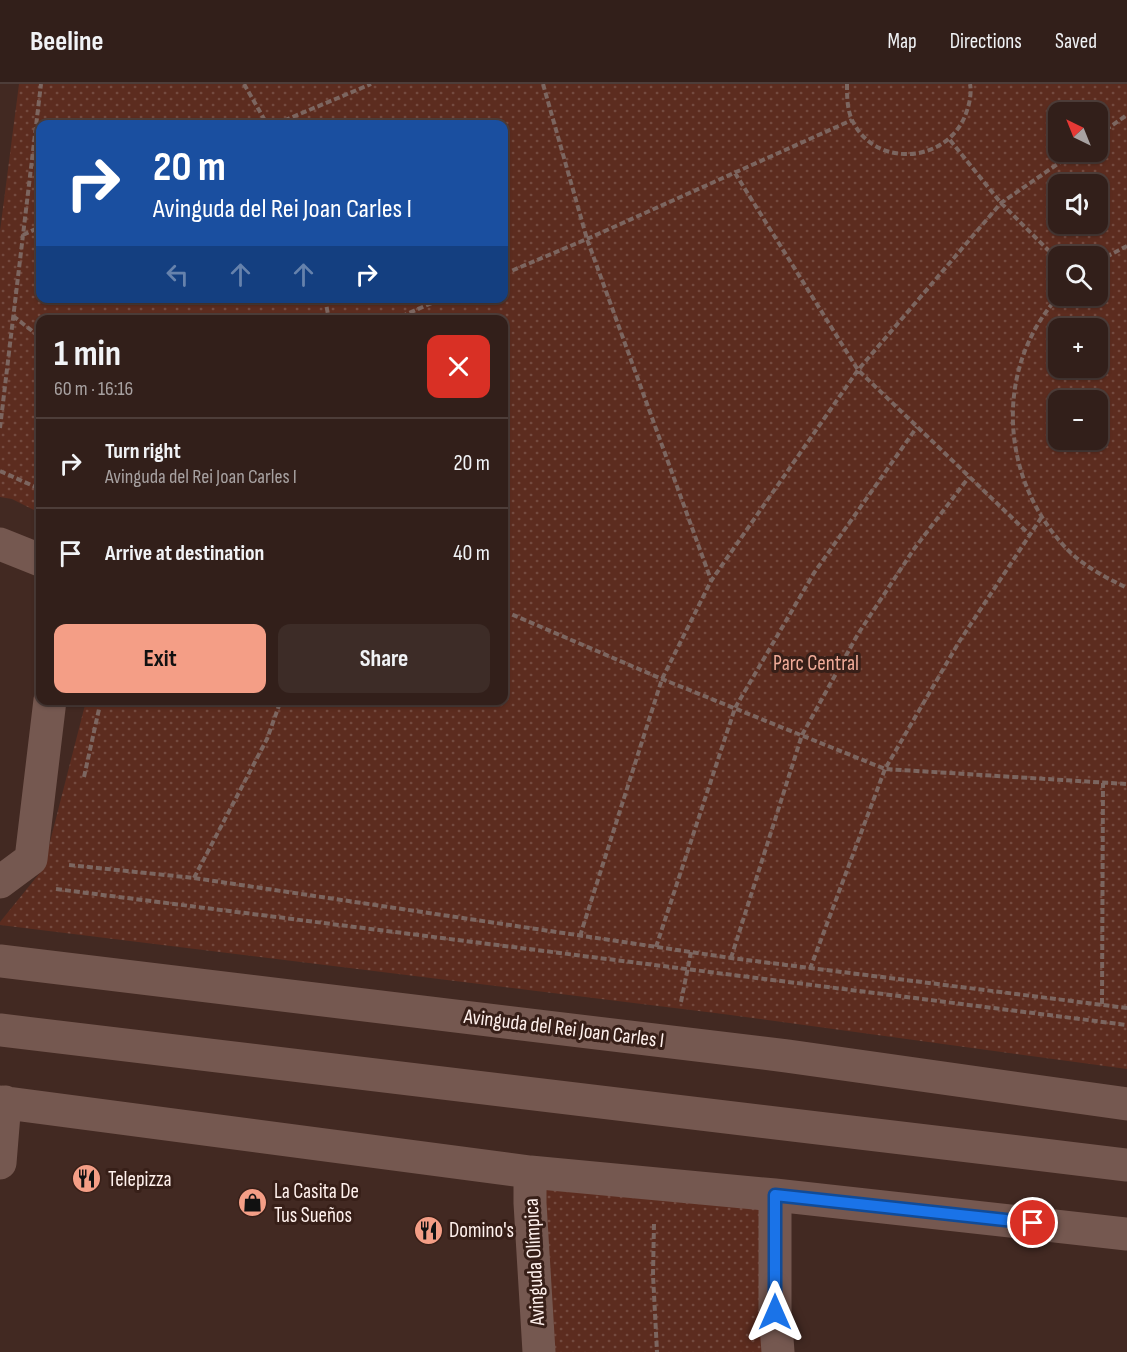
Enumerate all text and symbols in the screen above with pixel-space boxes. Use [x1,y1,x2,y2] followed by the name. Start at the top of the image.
[30,25,103,58] text: Beeline
[887,29,917,54] text: Map
[950,29,1022,54] text: Directions
[1055,29,1097,54] text: Saved
[1048,102,1108,162] north arrow
[1048,102,1108,450] map controls
[153,142,226,193] text: 20 m
[54,144,132,222] icon: right
[1048,174,1108,234] button: sound
[153,193,412,225] text: Avinguda del Rei Joan Carles I
[1048,246,1108,306] button: search
[161,258,194,291] icon: left
[224,258,257,291] icon: ahead
[287,258,320,291] icon: ahead
[350,258,383,291] icon: right
[1048,318,1108,378] button: +
[54,333,121,376] text: 1 min
[427,335,490,398] button: close
[54,377,133,401] text: 60 m · 16:16
[1048,390,1108,450] button: −
[105,438,181,465] text: Turn right
[54,447,87,480] icon: right
[454,450,490,477] text: 20 m
[105,465,297,489] text: Avinguda del Rei Joan Carles I
[54,537,87,570] icon: arrive
[105,540,264,567] text: Arrive at destination
[453,540,490,567] text: 40 m
[54,624,266,693] button: Exit
[278,624,490,693] button: Share
[773,651,859,676] park label: Parc Central
[461,1004,665,1053] street label: Avinguda del Rei Joan Carles I
[71,1163,103,1195] restaurant icon: Telepizza
[108,1167,172,1192] place label: Telepizza
[274,1179,359,1228] place label: La Casita De Tus Sueños
[237,1187,269,1219] shop icon: La Casita De Tus Sueños
[1007,1197,1058,1248] pin
[519,1198,550,1327] street label: Avinguda Olímpica
[1016,1206,1049,1239] icon: arrive
[412,1214,444,1246] restaurant icon: Domino's
[449,1218,514,1243] place label: Domino's
[743,1280,807,1344] position arrow

